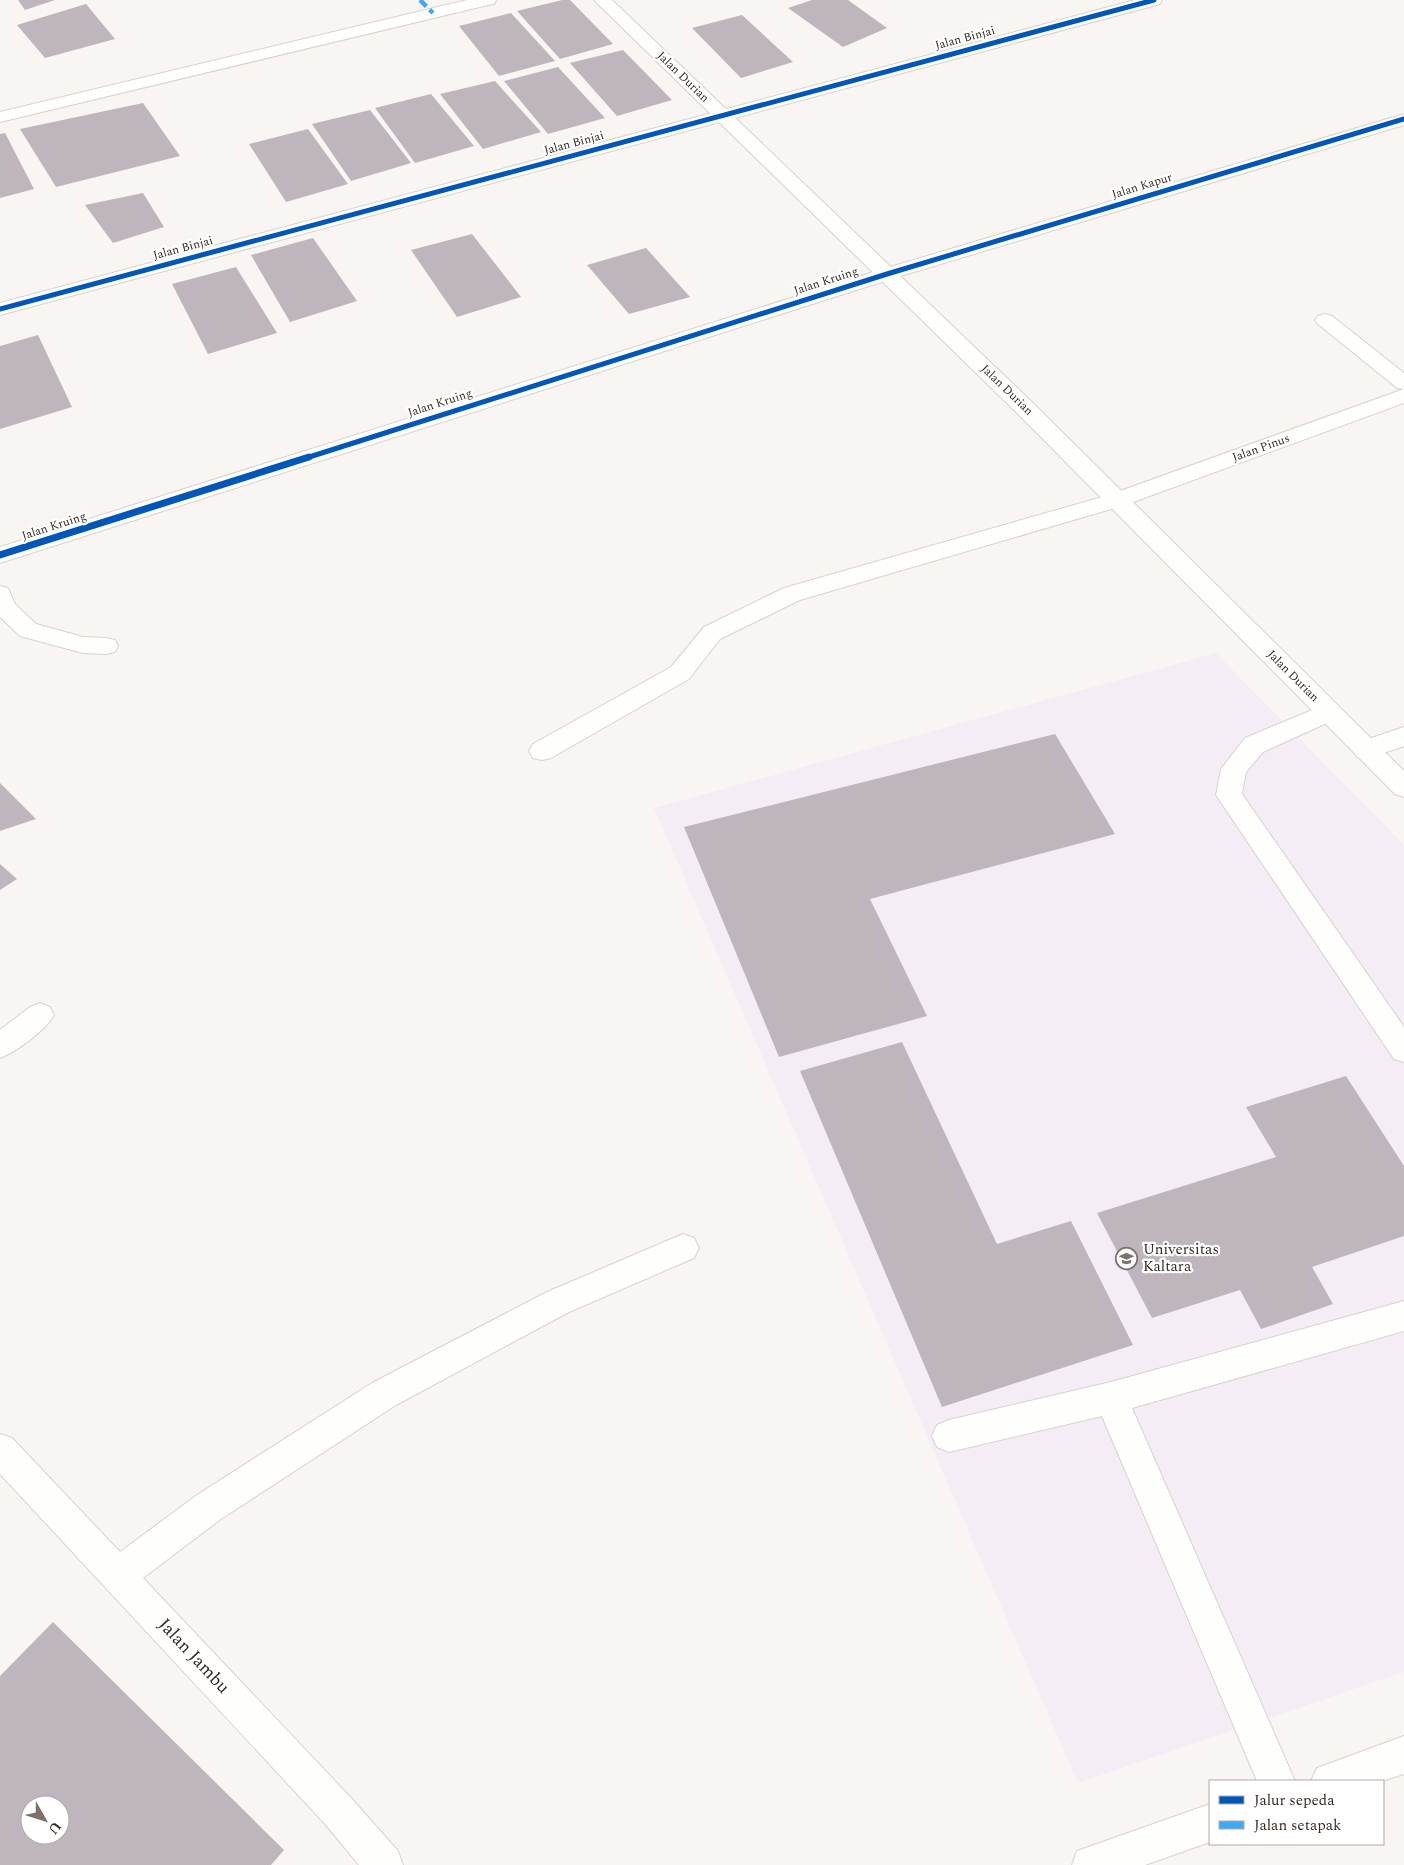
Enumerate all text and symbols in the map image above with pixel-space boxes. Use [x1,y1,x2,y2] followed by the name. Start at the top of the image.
[933,21,997,55] street label: Jalan Binjai
[652,47,714,107] street label: Jalan Durian
[542,126,606,160] street label: Jalan Binjai
[1110,168,1175,204] street label: Jalan Kapur
[151,231,215,265] street label: Jalan Binjai
[791,262,861,300] street label: Jalan Kruing
[976,360,1038,420] street label: Jalan Durian
[405,384,475,422] street label: Jalan Kruing
[1230,429,1292,467] street label: Jalan Pinus
[19,507,89,545] street label: Jalan Kruing
[1263,646,1323,706] street label: Jalan Durian
[1143,1238,1219,1278] place label: Universitas Kaltara
[1115,1246,1139,1270] school or university icon: Universitas Kaltara
[152,1612,236,1700] street label: Jalan Jambu
[1209,1780,1384,1845] legend
[1254,1789,1335,1812] text: Jalur sepeda
[20,1795,70,1845] north arrow
[1254,1814,1341,1837] text: Jalan setapak
[43,1817,67,1839] text: U

